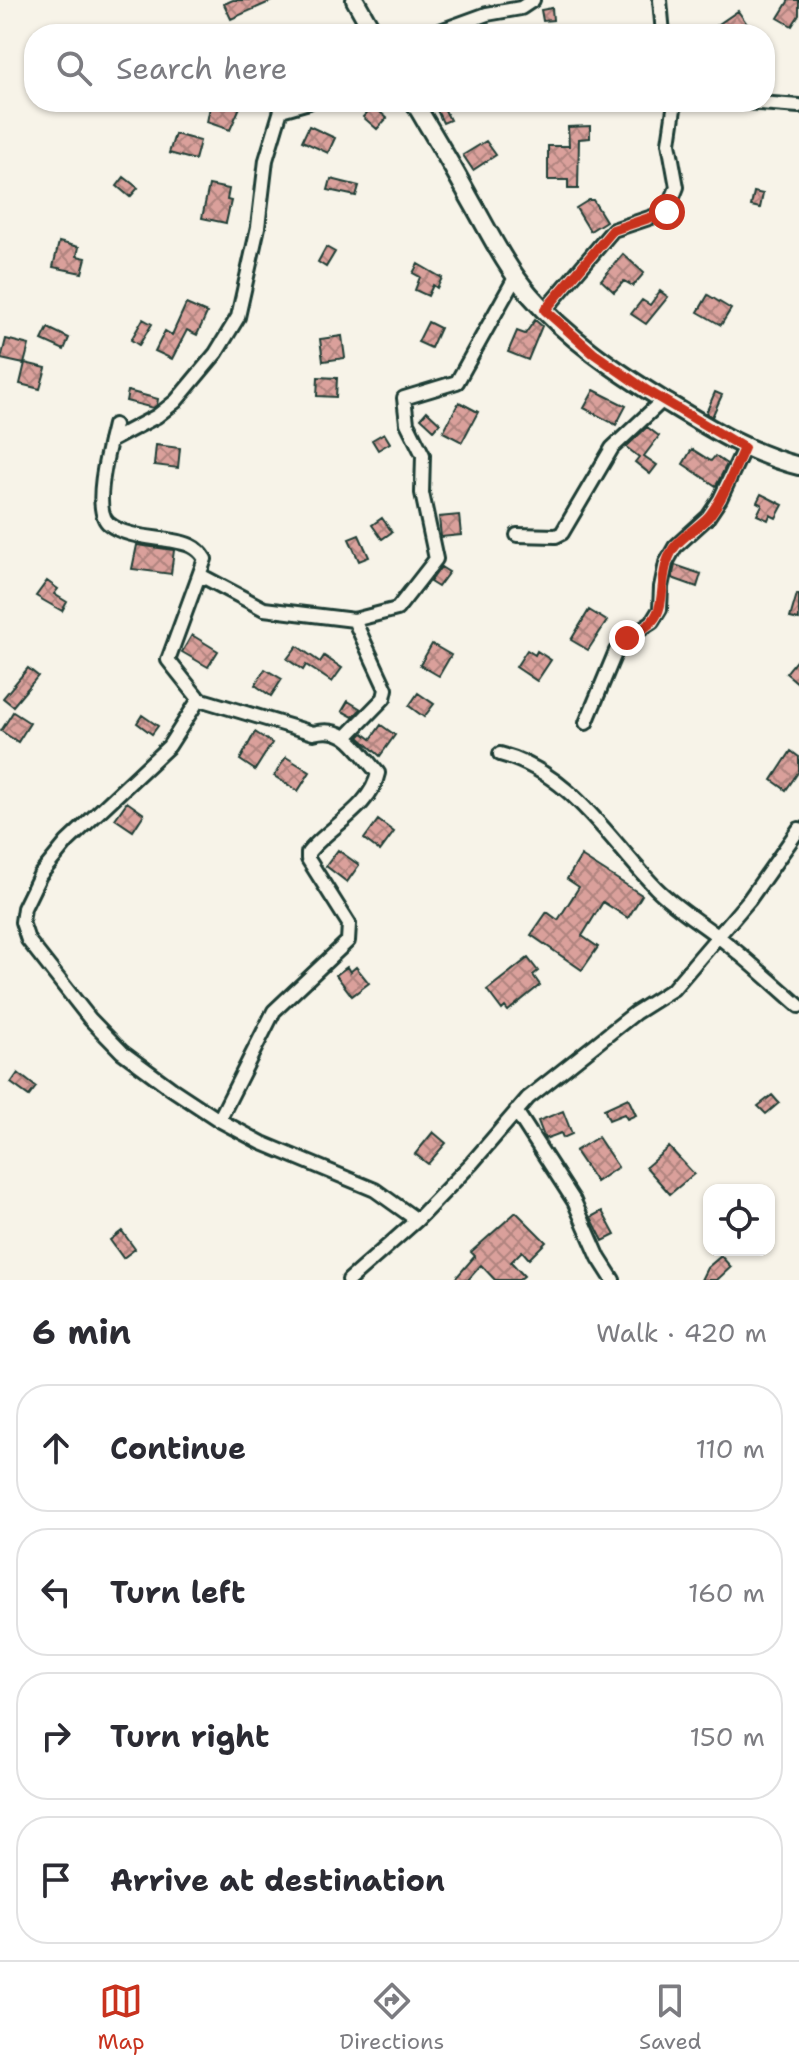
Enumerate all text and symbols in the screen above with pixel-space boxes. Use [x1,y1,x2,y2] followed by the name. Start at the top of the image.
[24,24,775,112] search box
[52,46,96,90] icon: search
[116,48,287,89] text: Search here
[649,194,685,230] route start
[609,620,645,656] route end
[703,1184,775,1256] map controls
[703,1184,775,1256] button: locate
[32,1309,131,1355] text: 6 min
[596,1315,767,1350] text: Walk · 420 m
[34,1426,78,1470] icon: ahead
[110,1428,246,1469] text: Continue
[695,1431,765,1466] text: 110 m
[34,1570,78,1614] icon: left
[110,1572,245,1613] text: Turn left
[688,1575,765,1610] text: 160 m
[34,1714,78,1758] icon: right
[110,1716,269,1757] text: Turn right
[689,1719,765,1754] text: 150 m
[34,1858,78,1902] icon: arrive
[110,1860,445,1901] text: Arrive at destination
[97,1979,145,2056] tab: Map
[339,1979,444,2056] tab: Directions
[639,1979,702,2056] tab: Saved

